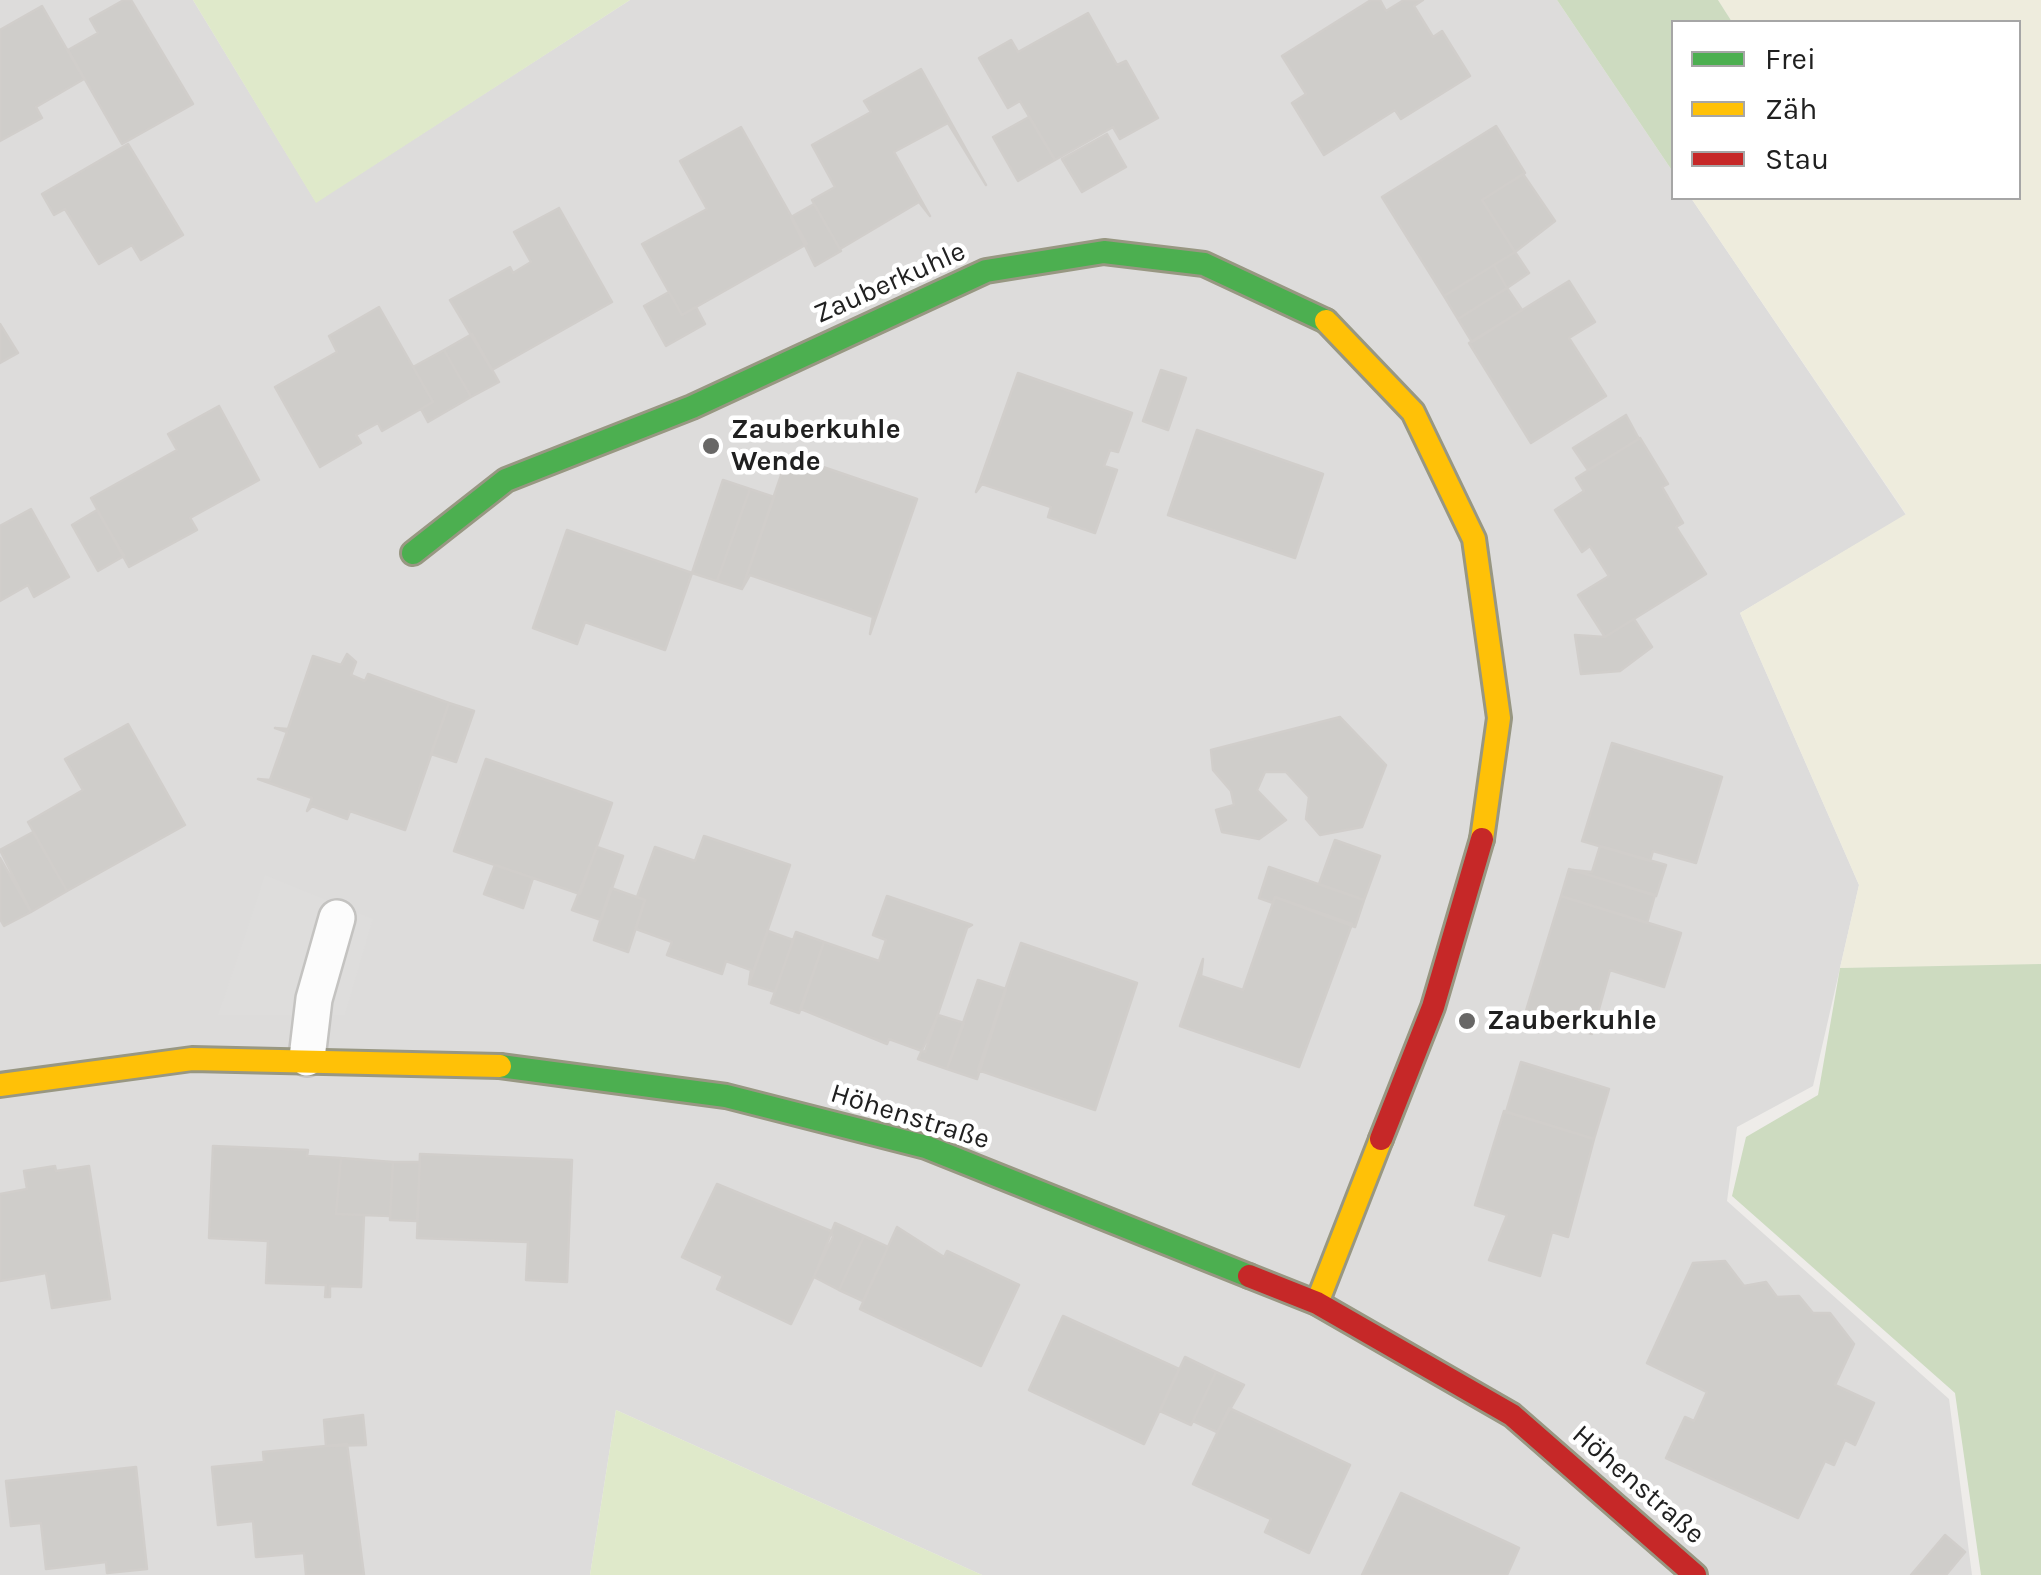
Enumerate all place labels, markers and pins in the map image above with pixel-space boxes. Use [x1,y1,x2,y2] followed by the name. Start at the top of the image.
[731,413,900,479] place label: Zauberkuhle Wende
[700,435,722,457] marker: Zauberkuhle Wende
[1487,1004,1656,1038] place label: Zauberkuhle
[1456,1010,1478,1032] marker: Zauberkuhle

